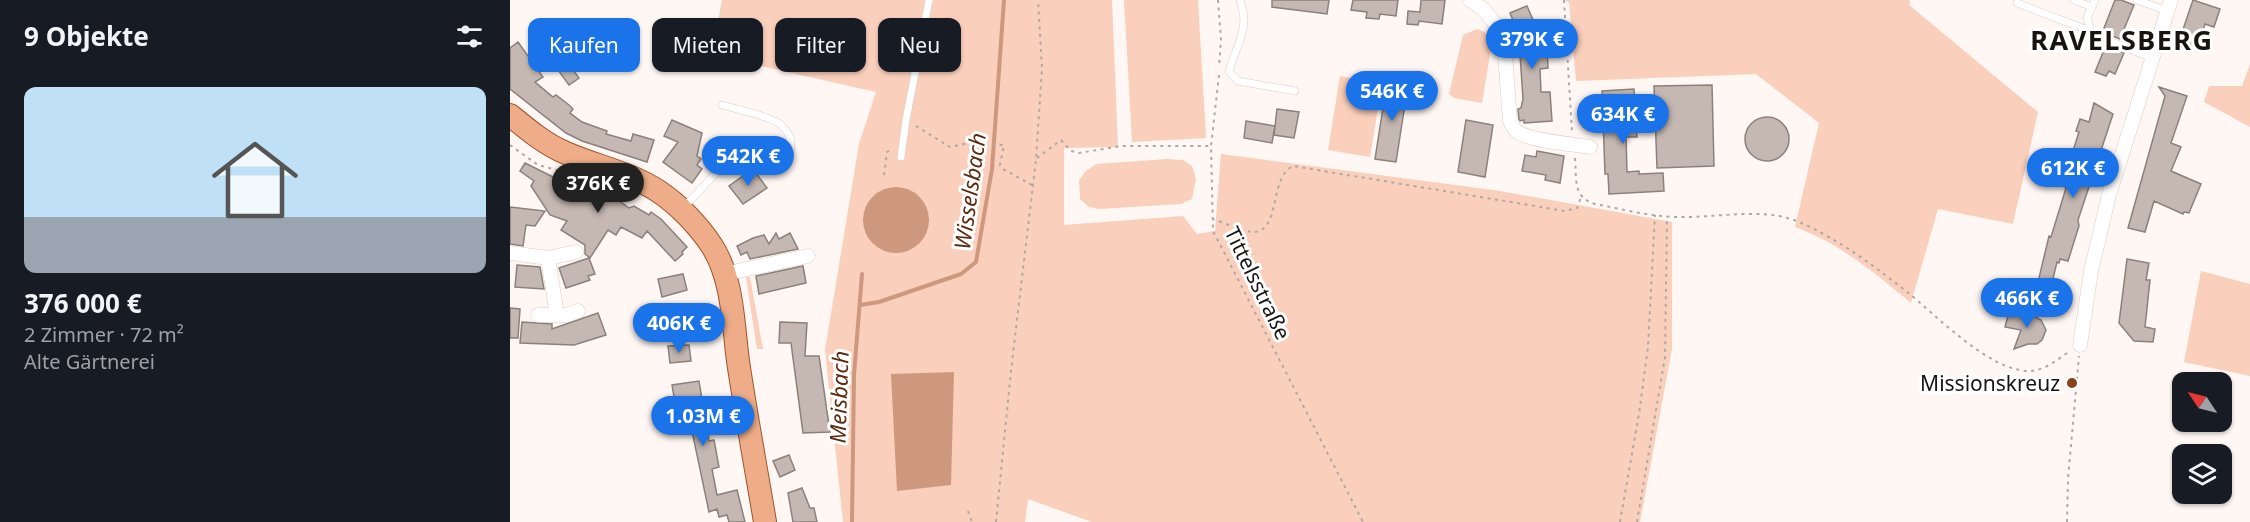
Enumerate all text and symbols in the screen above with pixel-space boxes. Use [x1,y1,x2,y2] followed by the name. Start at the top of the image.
[24,18,149,54] text: 9 Objekte
[528,18,640,72] chip: Kaufen
[652,18,763,72] chip: Mieten
[775,18,866,72] chip: Filter
[878,18,961,72] chip: Neu
[1483,19,1581,70] pin: 379K €
[453,20,486,53] icon: filters
[2030,21,2214,58] district label: RAVELSBERG
[1500,25,1564,52] text: 379K €
[1343,71,1441,122] pin: 546K €
[1360,77,1424,104] text: 546K €
[1574,94,1672,145] pin: 634K €
[1591,100,1655,127] text: 634K €
[201,126,309,234] icon: home
[946,131,992,251] water label: Wisselsbach
[699,136,797,187] pin: 542K €
[716,142,780,169] text: 542K €
[2024,148,2122,199] pin: 612K €
[2041,154,2105,181] text: 612K €
[549,163,647,214] pin: 376K €
[566,169,630,196] text: 376K €
[1219,222,1297,344] street label: Tittelsstraße
[1978,278,2076,329] pin: 466K €
[1995,284,2059,311] text: 466K €
[24,285,142,321] text: 376 000 €
[630,303,728,354] pin: 406K €
[647,309,711,336] text: 406K €
[24,321,184,348] text: 2 Zimmer · 72 m²
[24,348,155,375] text: Alte Gärtnerei
[821,350,855,444] water label: Meisbach
[1920,369,2060,397] place label: Missionskreuz
[2172,372,2232,432] north arrow
[2172,372,2232,504] map controls
[2065,376,2079,390] marker: Missionskreuz
[648,396,758,447] pin: 1.03M €
[665,402,741,429] text: 1.03M €
[2172,444,2232,504] button: layers

